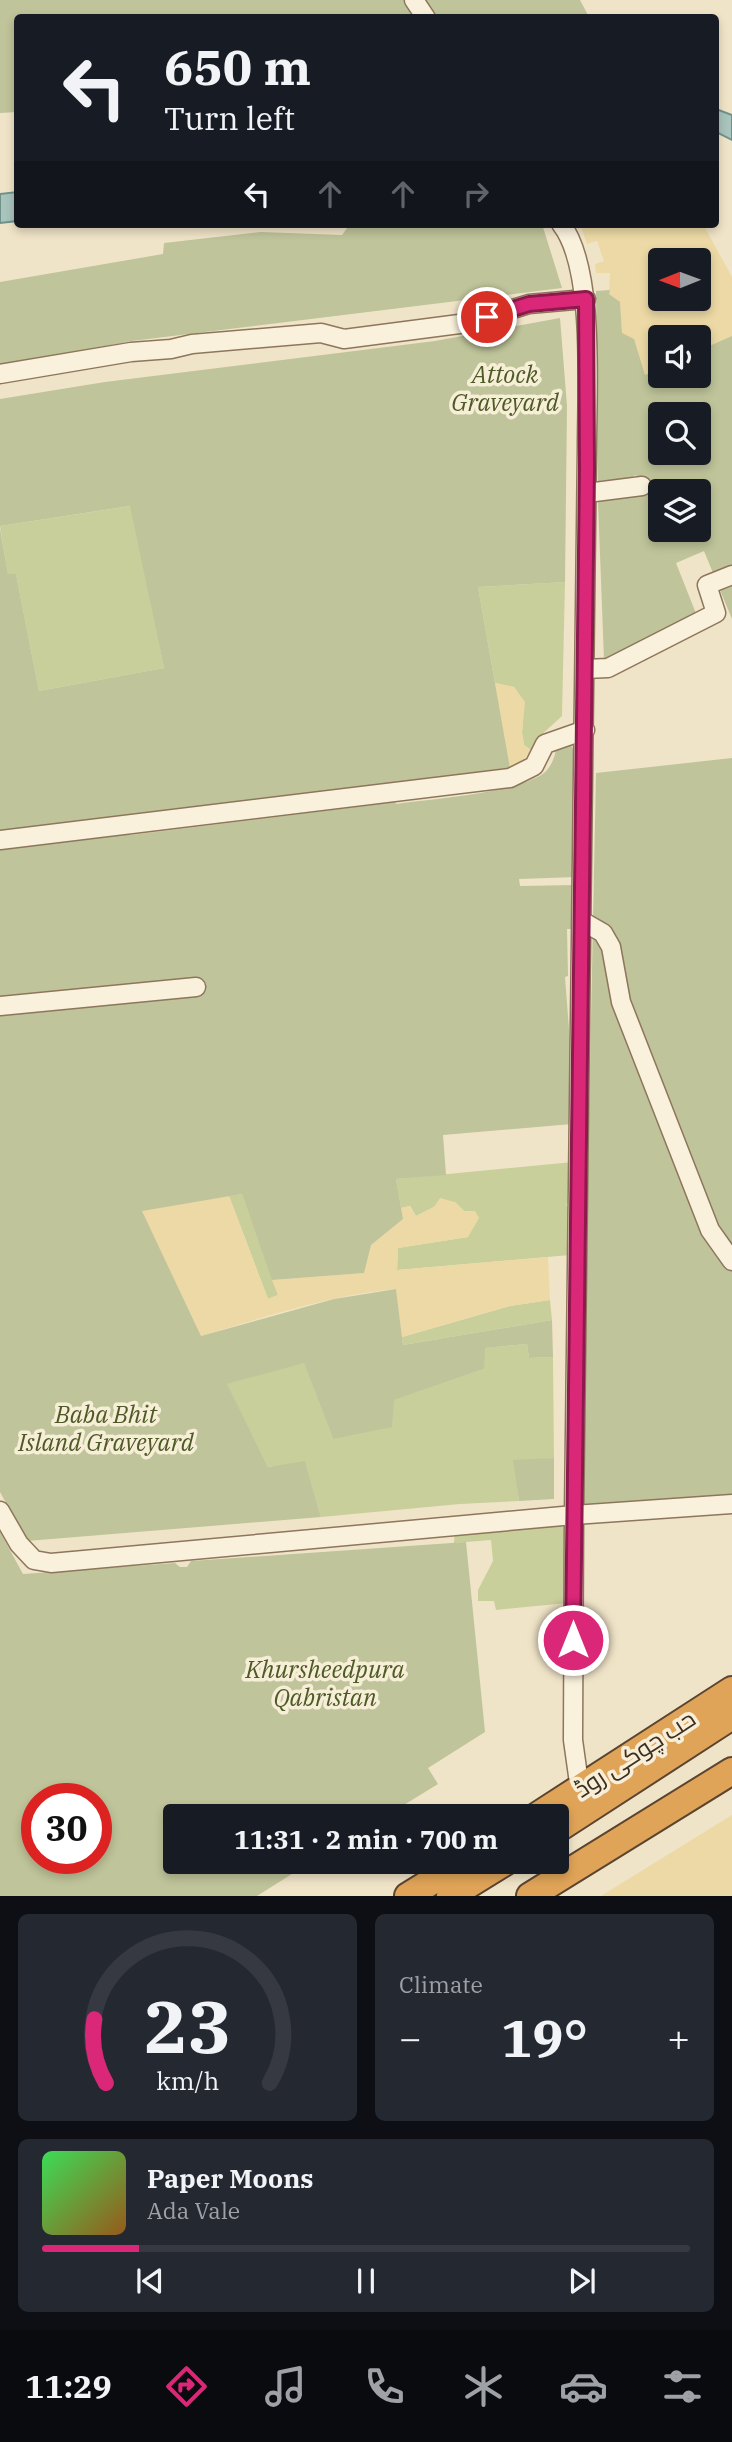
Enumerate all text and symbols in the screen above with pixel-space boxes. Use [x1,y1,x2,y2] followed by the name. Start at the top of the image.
[164,35,311,98] text: 650 m
[49,42,140,133] icon: left
[164,97,295,139] text: Turn left
[238,175,276,213] icon: left
[311,175,349,213] icon: ahead
[384,175,422,213] icon: ahead
[457,175,495,213] icon: right
[648,248,710,312] north arrow
[648,248,711,542] map controls
[457,287,517,347] pin
[468,298,506,336] icon: arrive
[648,325,711,388] button: sound
[451,358,560,418] park label: Attock Graveyard
[648,402,711,465] button: search
[648,479,711,542] button: layers
[17,1398,195,1458] park label: Baba Bhit Island Graveyard
[536,1603,610,1677] position arrow
[244,1653,405,1713] park label: Khursheedpura Qabristan
[568,1702,702,1805] street label: حب چوکی روڈ
[21,1783,112,1874] speed limit sign: 30
[234,1822,498,1856] text: 11:31 · 2 min · 700 m
[399,1969,483,1999] text: Climate
[144,1979,231,2074] text: 23
[501,2004,588,2071] text: 19°
[399,2013,422,2062] text: −
[667,2013,690,2062] text: +
[156,2064,219,2097] text: km/h
[147,2161,314,2195] text: Paper Moons
[147,2195,240,2225] text: Ada Vale
[131,2262,169,2300] icon: previous
[347,2262,385,2300] icon: pause
[563,2262,601,2300] icon: next
[162,2362,211,2411] icon: directions
[261,2362,310,2411] icon: music
[360,2362,409,2411] icon: phone
[459,2362,508,2411] icon: climate
[559,2362,608,2411] icon: car
[658,2362,707,2411] icon: filters
[25,2365,112,2407] text: 11:29

